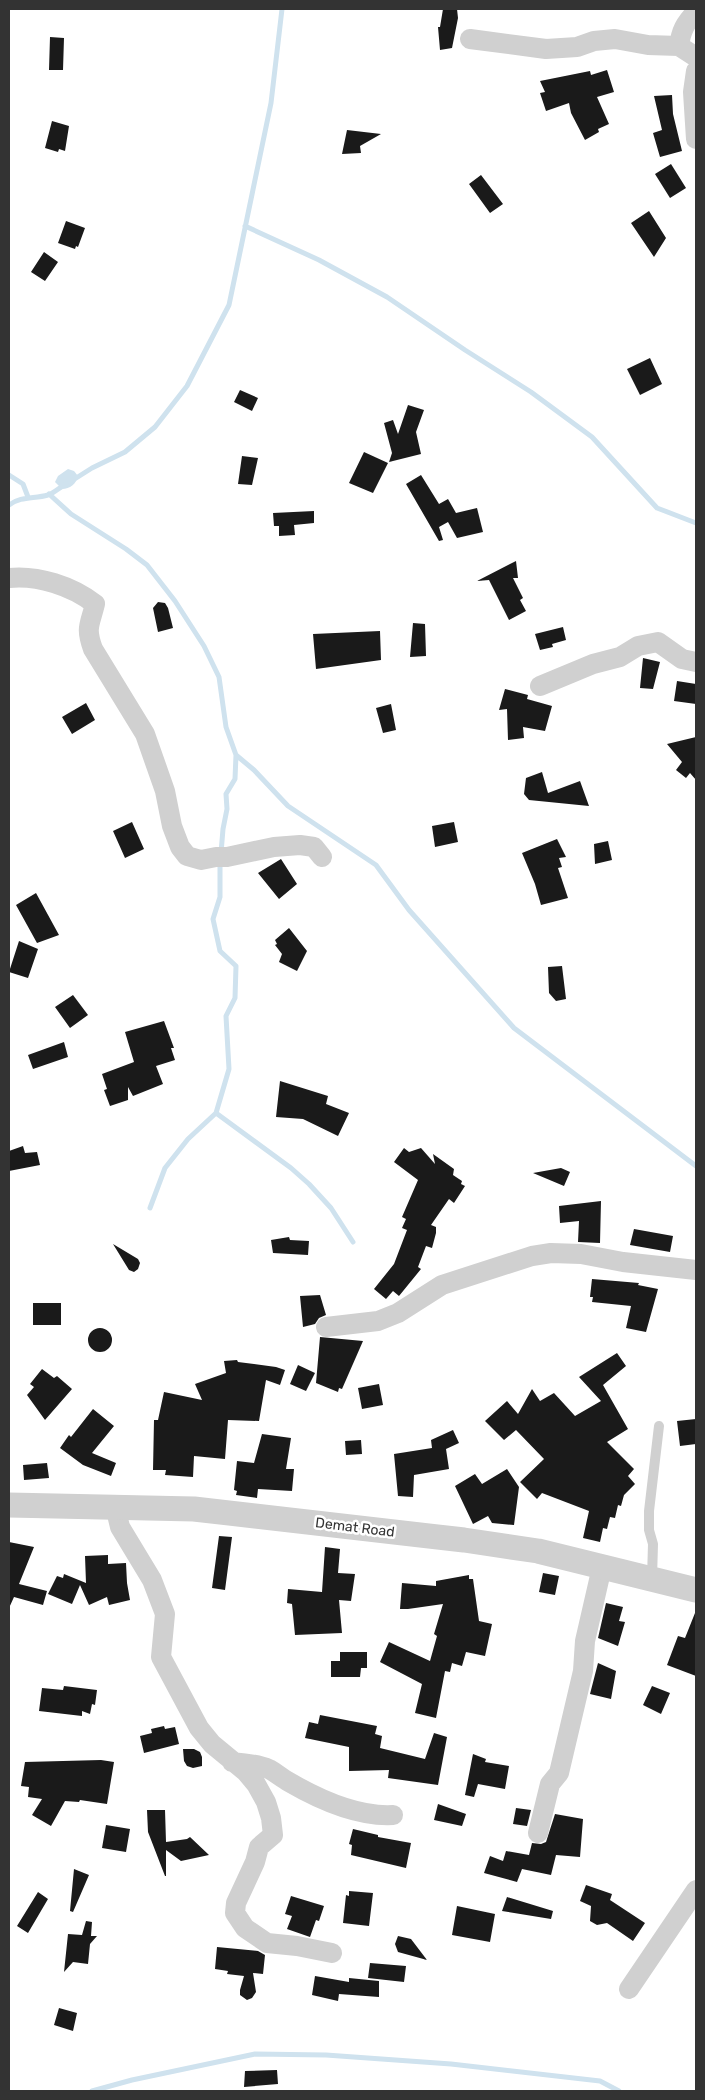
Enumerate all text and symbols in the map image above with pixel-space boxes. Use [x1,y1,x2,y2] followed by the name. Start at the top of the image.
[314,1514,396,1541] street label: Demat Road

